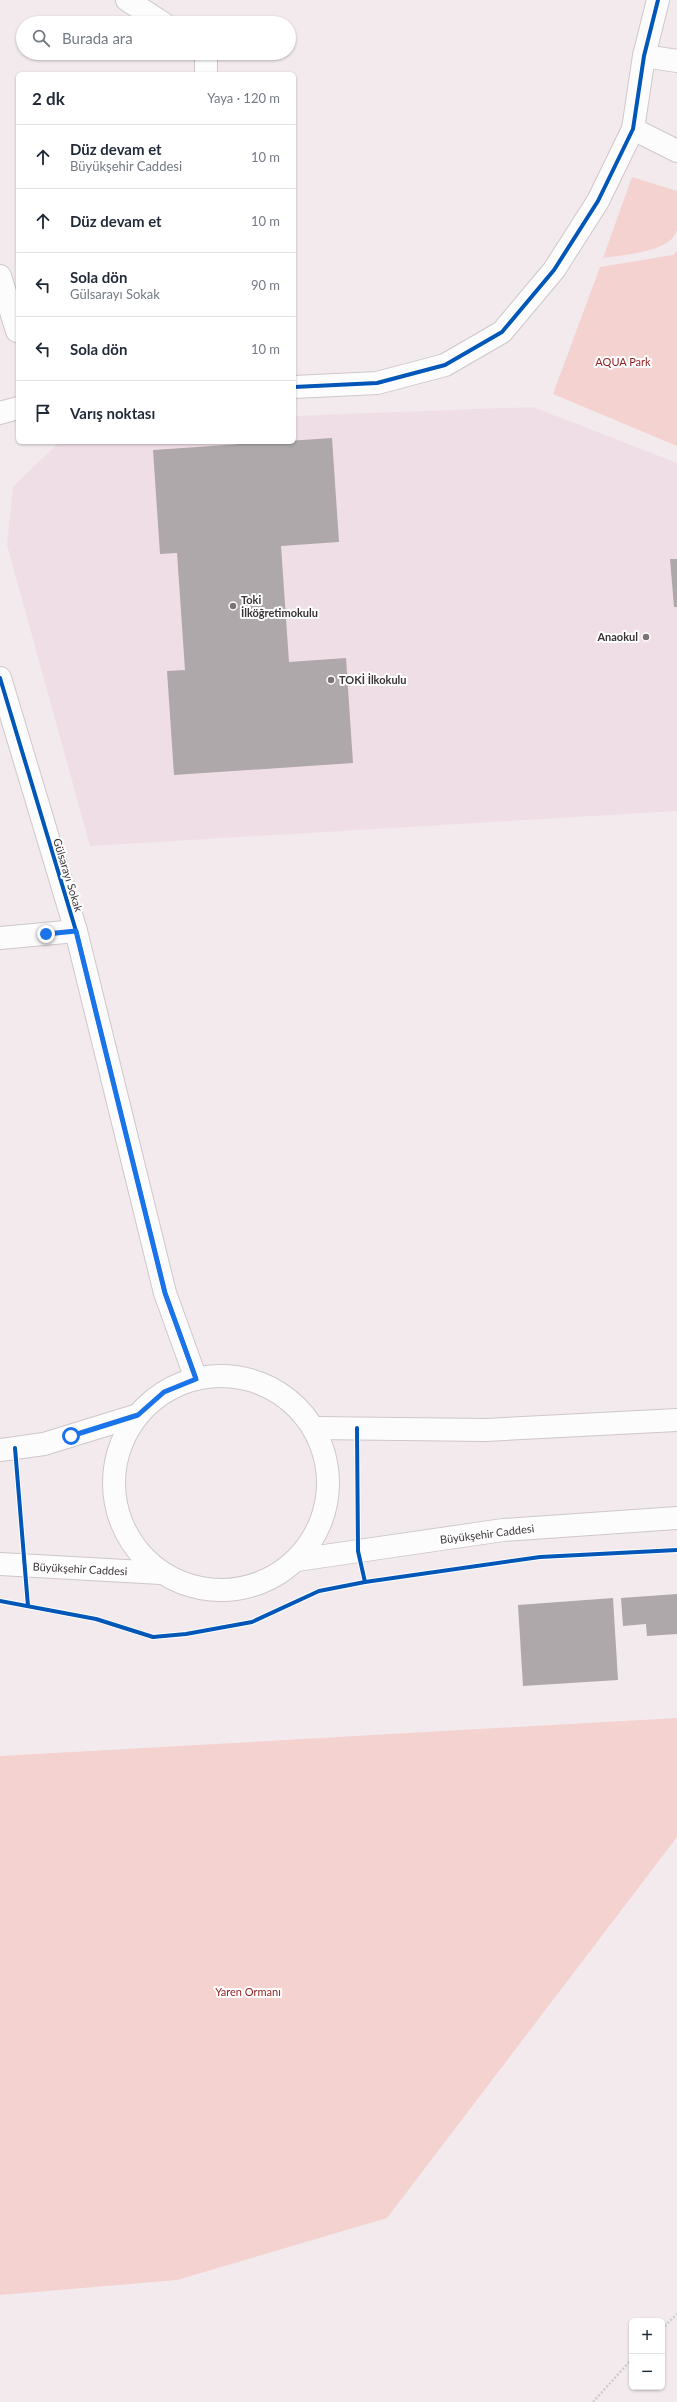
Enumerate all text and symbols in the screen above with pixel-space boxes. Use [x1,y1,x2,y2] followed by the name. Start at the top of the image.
[16,16,296,60] search box
[30,27,52,49] icon: search
[62,29,133,47] text: Burada ara
[32,88,65,109] text: 2 dk
[207,90,280,106] text: Yaya · 120 m
[70,140,162,158] text: Düz devam et
[32,146,54,168] icon: ahead
[251,149,280,165] text: 10 m
[70,158,182,174] text: Büyükşehir Caddesi
[32,210,54,232] icon: ahead
[70,212,162,230] text: Düz devam et
[251,213,280,229] text: 10 m
[70,268,127,286] text: Sola dön
[32,274,54,296] icon: left
[251,277,280,293] text: 90 m
[70,286,160,302] text: Gülsarayı Sokak
[32,338,54,360] icon: left
[70,340,127,358] text: Sola dön
[251,341,280,357] text: 10 m
[595,355,651,368] park label: AQUA Park
[32,402,54,424] icon: arrive
[70,404,155,422] text: Varış noktası
[241,593,318,619] place label: Toki İlköğretimokulu
[228,601,238,611] marker: Toki İlköğretimokulu
[596,630,638,643] place label: Anaokul
[641,632,651,642] marker: Anaokul
[339,673,407,686] place label: TOKİ İlkokulu
[326,675,336,685] marker: TOKİ İlkokulu
[51,837,86,914] street label: Gülsarayı Sokak
[37,925,55,943] route end
[62,1427,80,1445] route start
[439,1521,535,1546] street label: Büyükşehir Caddesi
[32,1560,128,1577] street label: Büyükşehir Caddesi
[215,1985,281,1998] park label: Yaren Ormanı
[629,2318,665,2390] map controls
[629,2318,665,2354] button: +
[629,2354,665,2390] button: −

